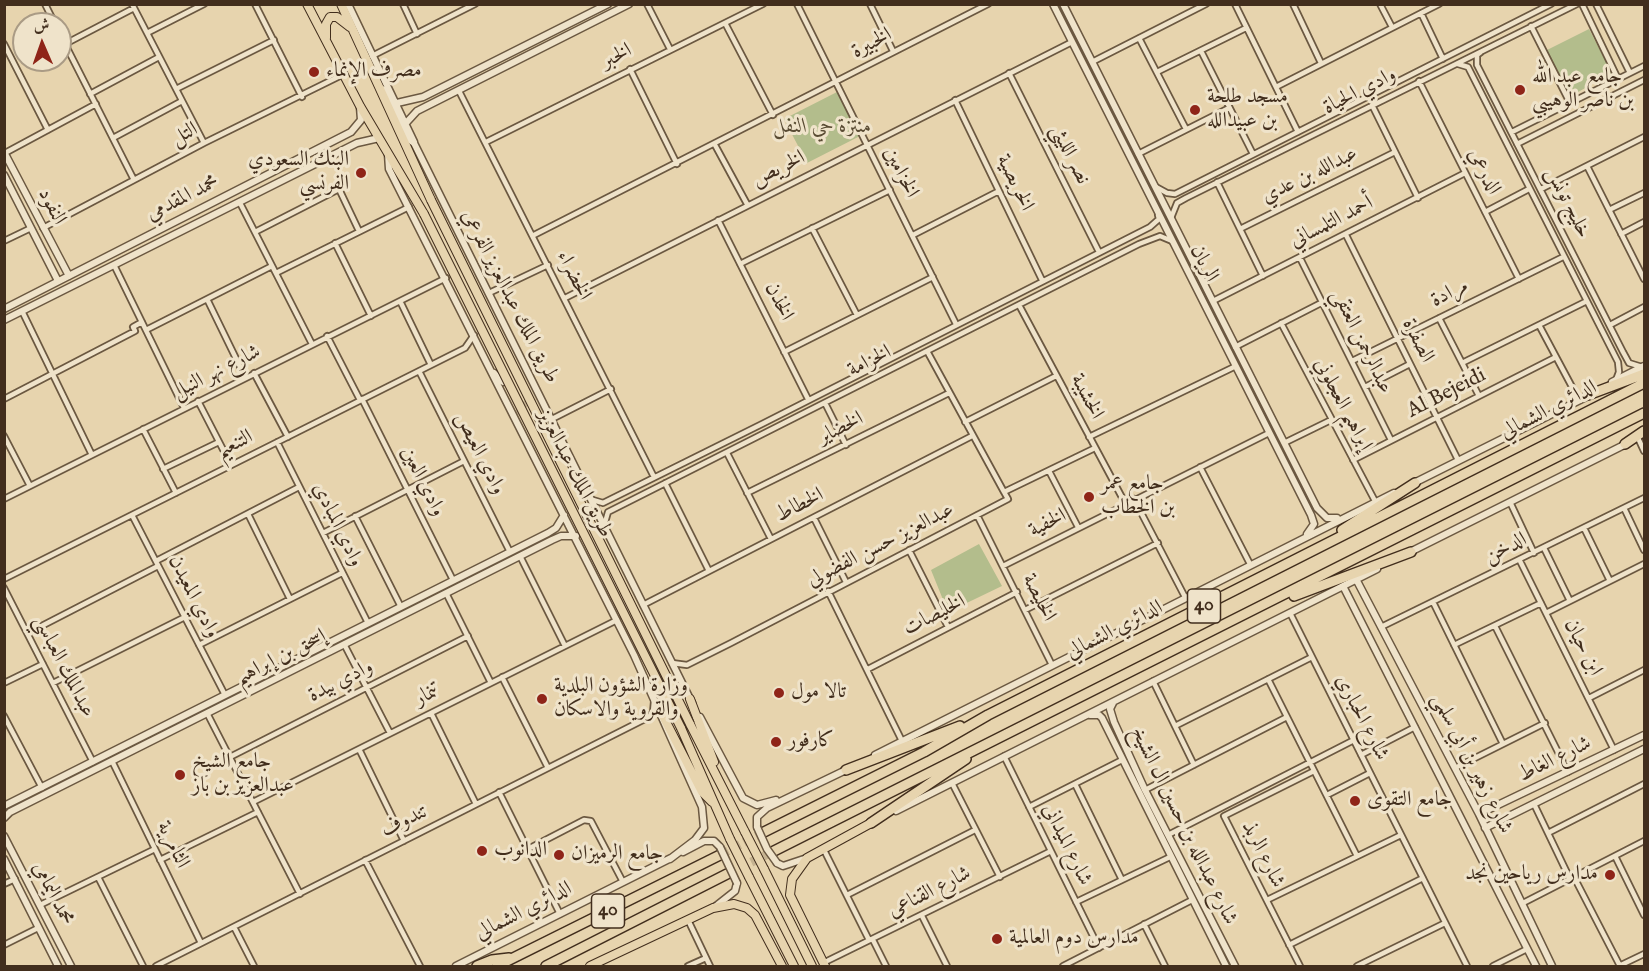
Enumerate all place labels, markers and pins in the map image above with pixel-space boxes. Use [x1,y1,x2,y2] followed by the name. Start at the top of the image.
[326,59,422,85] place label: مصرف الإنماء
[307,65,321,79] marker: مصرف الإنماء
[1532,65,1634,115] place label: جامع عبد الله بن ناصر الوهيبي
[1513,83,1527,97] marker: جامع عبد الله بن ناصر الوهيبي
[1207,85,1288,135] place label: مسجد طلحة بن عبيدالله
[1188,103,1202,117] marker: مسجد طلحة بن عبيدالله
[248,148,349,198] place label: البنك السعودي الفرنسي
[354,166,368,180] marker: البنك السعودي الفرنسي
[1101,472,1175,522] place label: جامع عمر بن الخطاب
[1082,490,1096,504] marker: جامع عمر بن الخطاب
[554,674,688,724] place label: وزارة الشؤون البلدية والقروية والاسكان
[791,680,846,706] place label: تالا مول
[772,686,786,700] marker: تالا مول
[535,692,549,706] marker: وزارة الشؤون البلدية والقروية والاسكان
[788,729,834,755] place label: كارفور
[769,735,783,749] marker: كارفور
[192,750,294,800] place label: جامع الشيخ عبدالعزيز بن باز
[173,768,187,782] marker: جامع الشيخ عبدالعزيز بن باز
[1367,788,1452,814] place label: جامع التقوى
[1348,794,1362,808] marker: جامع التقوى
[494,838,547,864] place label: الدانوب
[571,842,663,868] place label: جامع الرميزان
[475,844,489,858] marker: الدانوب
[552,848,566,862] marker: جامع الرميزان
[1465,862,1598,888] place label: مدارس رياحين نجد
[1603,868,1617,882] marker: مدارس رياحين نجد
[1009,926,1139,952] place label: مدارس دوم العالمية
[990,932,1004,946] marker: مدارس دوم العالمية

